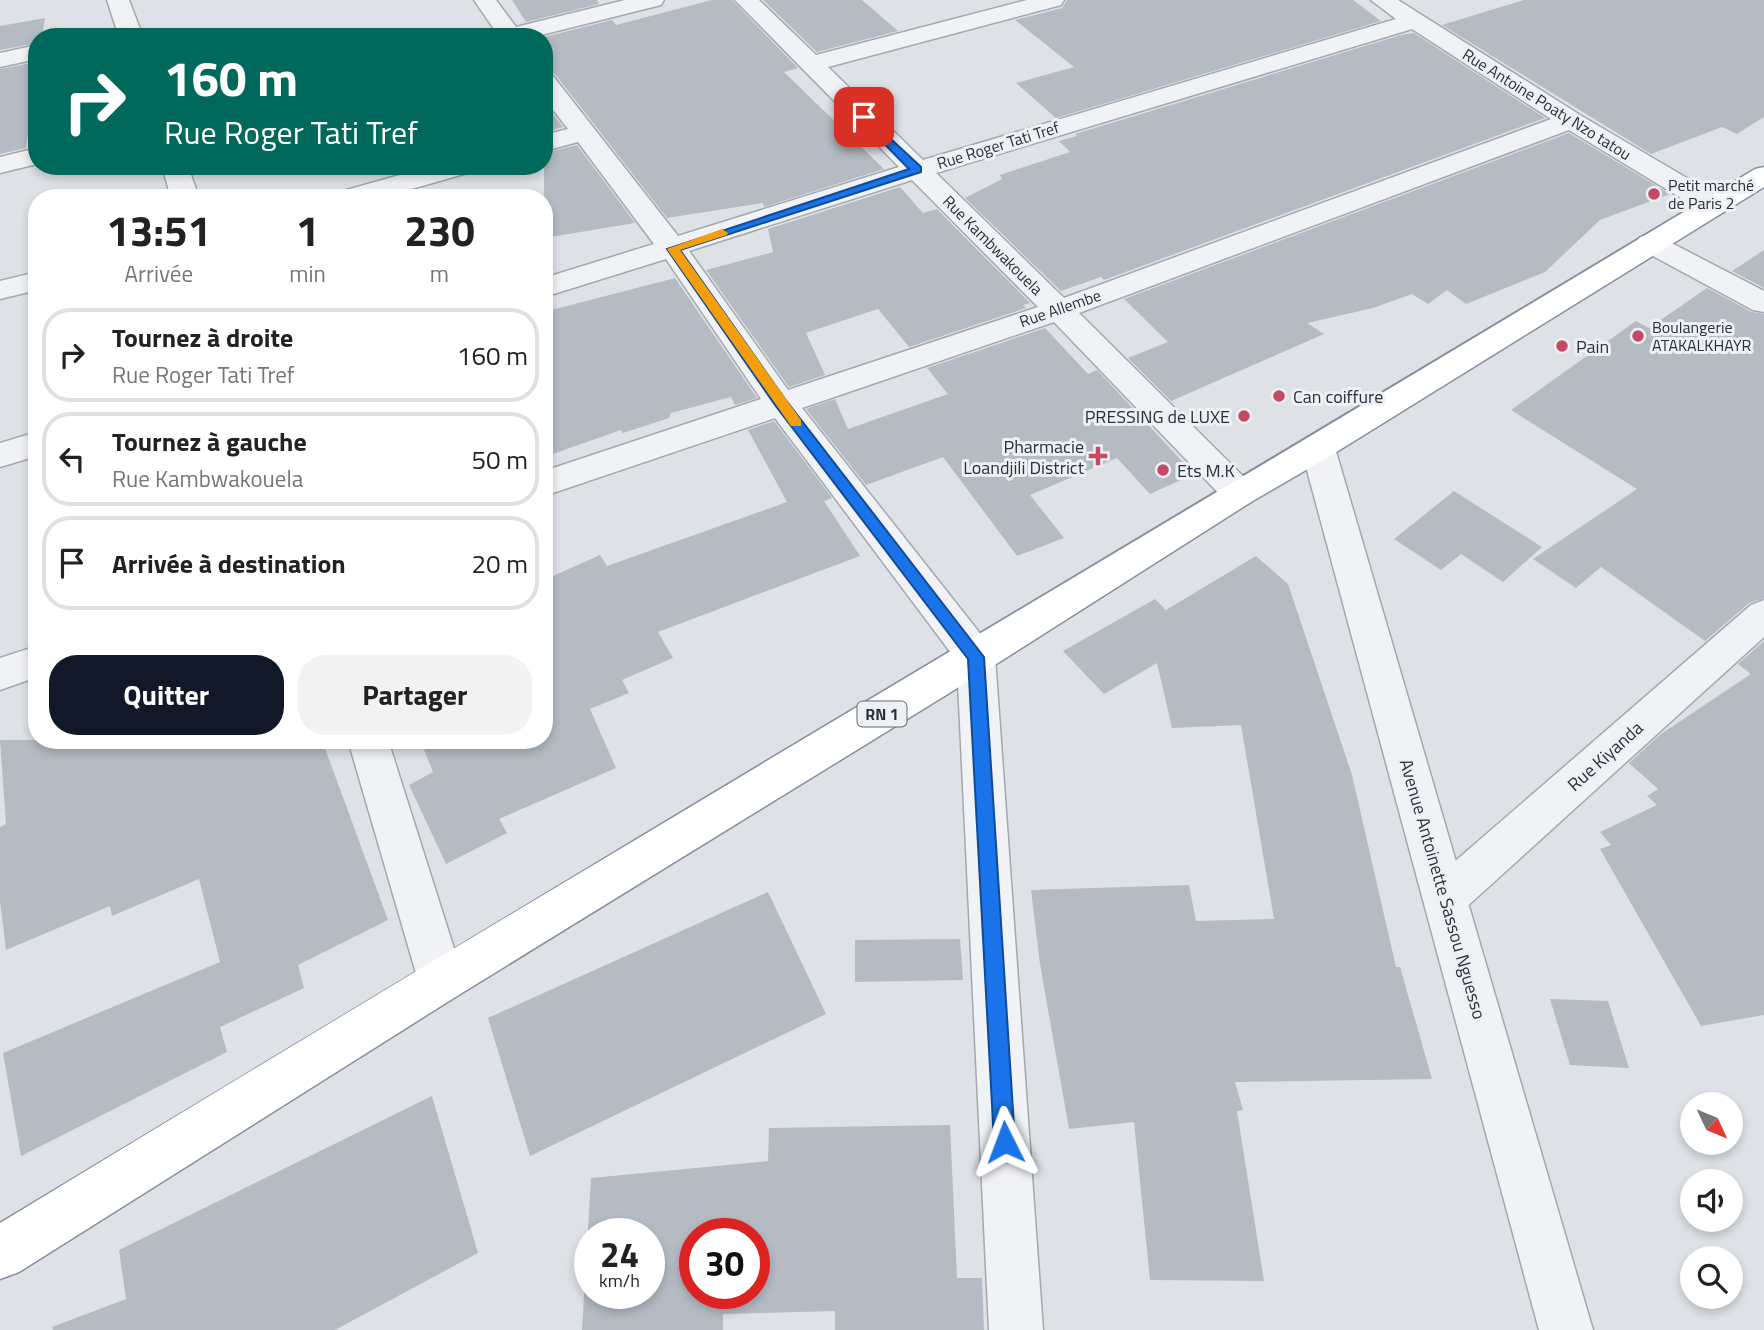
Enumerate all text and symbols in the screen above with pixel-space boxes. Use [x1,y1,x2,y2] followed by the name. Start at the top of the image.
[164,40,298,115] text: 160 m
[1458,42,1636,166] street label: Rue Antoine Poaty Nzo tatou
[49,56,140,147] icon: right
[834,87,894,147] pin
[845,98,883,136] icon: arrive
[164,108,418,156] text: Rue Roger Tati Tref
[934,115,1063,175] street label: Rue Roger Tati Tref
[1668,173,1754,215] place label: Petit marché de Paris 2
[1646,186,1662,202] marker: Petit marché de Paris 2
[937,189,1049,301] street label: Rue Kambwakouela
[106,198,211,262] text: 13:51
[296,198,319,262] text: 1
[404,198,475,262] text: 230
[124,256,193,291] text: Arrivée
[289,256,326,291] text: min
[430,256,449,291] text: m
[1016,283,1104,333] street label: Rue Allembe
[1652,315,1752,357] place label: Boulangerie ATAKALKHAYR
[112,318,293,357] text: Tournez à droite
[1630,328,1646,344] marker: Boulangerie ATAKALKHAYR
[1576,333,1609,360] place label: Pain
[53,336,91,374] icon: right
[457,336,528,375] text: 160 m
[1554,338,1570,354] marker: Pain
[112,357,294,392] text: Rue Roger Tati Tref
[1293,383,1383,410] place label: Can coiffure
[1271,388,1287,404] marker: Can coiffure
[1085,403,1230,430] place label: PRESSING de LUXE
[1236,408,1252,424] marker: PRESSING de LUXE
[112,422,307,461] text: Tournez à gauche
[963,433,1085,481] place label: Pharmacie Loandjili District
[53,440,91,478] icon: left
[471,440,528,479] text: 50 m
[1090,448,1106,464] marker: Pharmacie Loandjili District
[1177,457,1235,484] place label: Ets M.K
[112,461,303,496] text: Rue Kambwakouela
[1155,462,1171,478] marker: Ets M.K
[53,544,91,582] icon: arrive
[112,544,346,583] text: Arrivée à destination
[471,544,528,583] text: 20 m
[49,655,284,735] button: Quitter
[298,655,532,735] button: Partager
[858,702,906,726] road number: RN 1
[1561,715,1649,797] street label: Rue Kiyanda
[1393,756,1493,1022] street label: Avenue Antoinette Sassou Nguesso
[1680,1092,1743,1155] north arrow
[1680,1092,1743,1309] map controls
[968,1105,1042,1179] position arrow
[1680,1169,1743,1232] button: sound
[679,1218,770,1309] speed limit sign: 30
[600,1227,639,1281] text: 24
[1680,1246,1743,1309] button: search
[599,1267,640,1294] text: km/h

